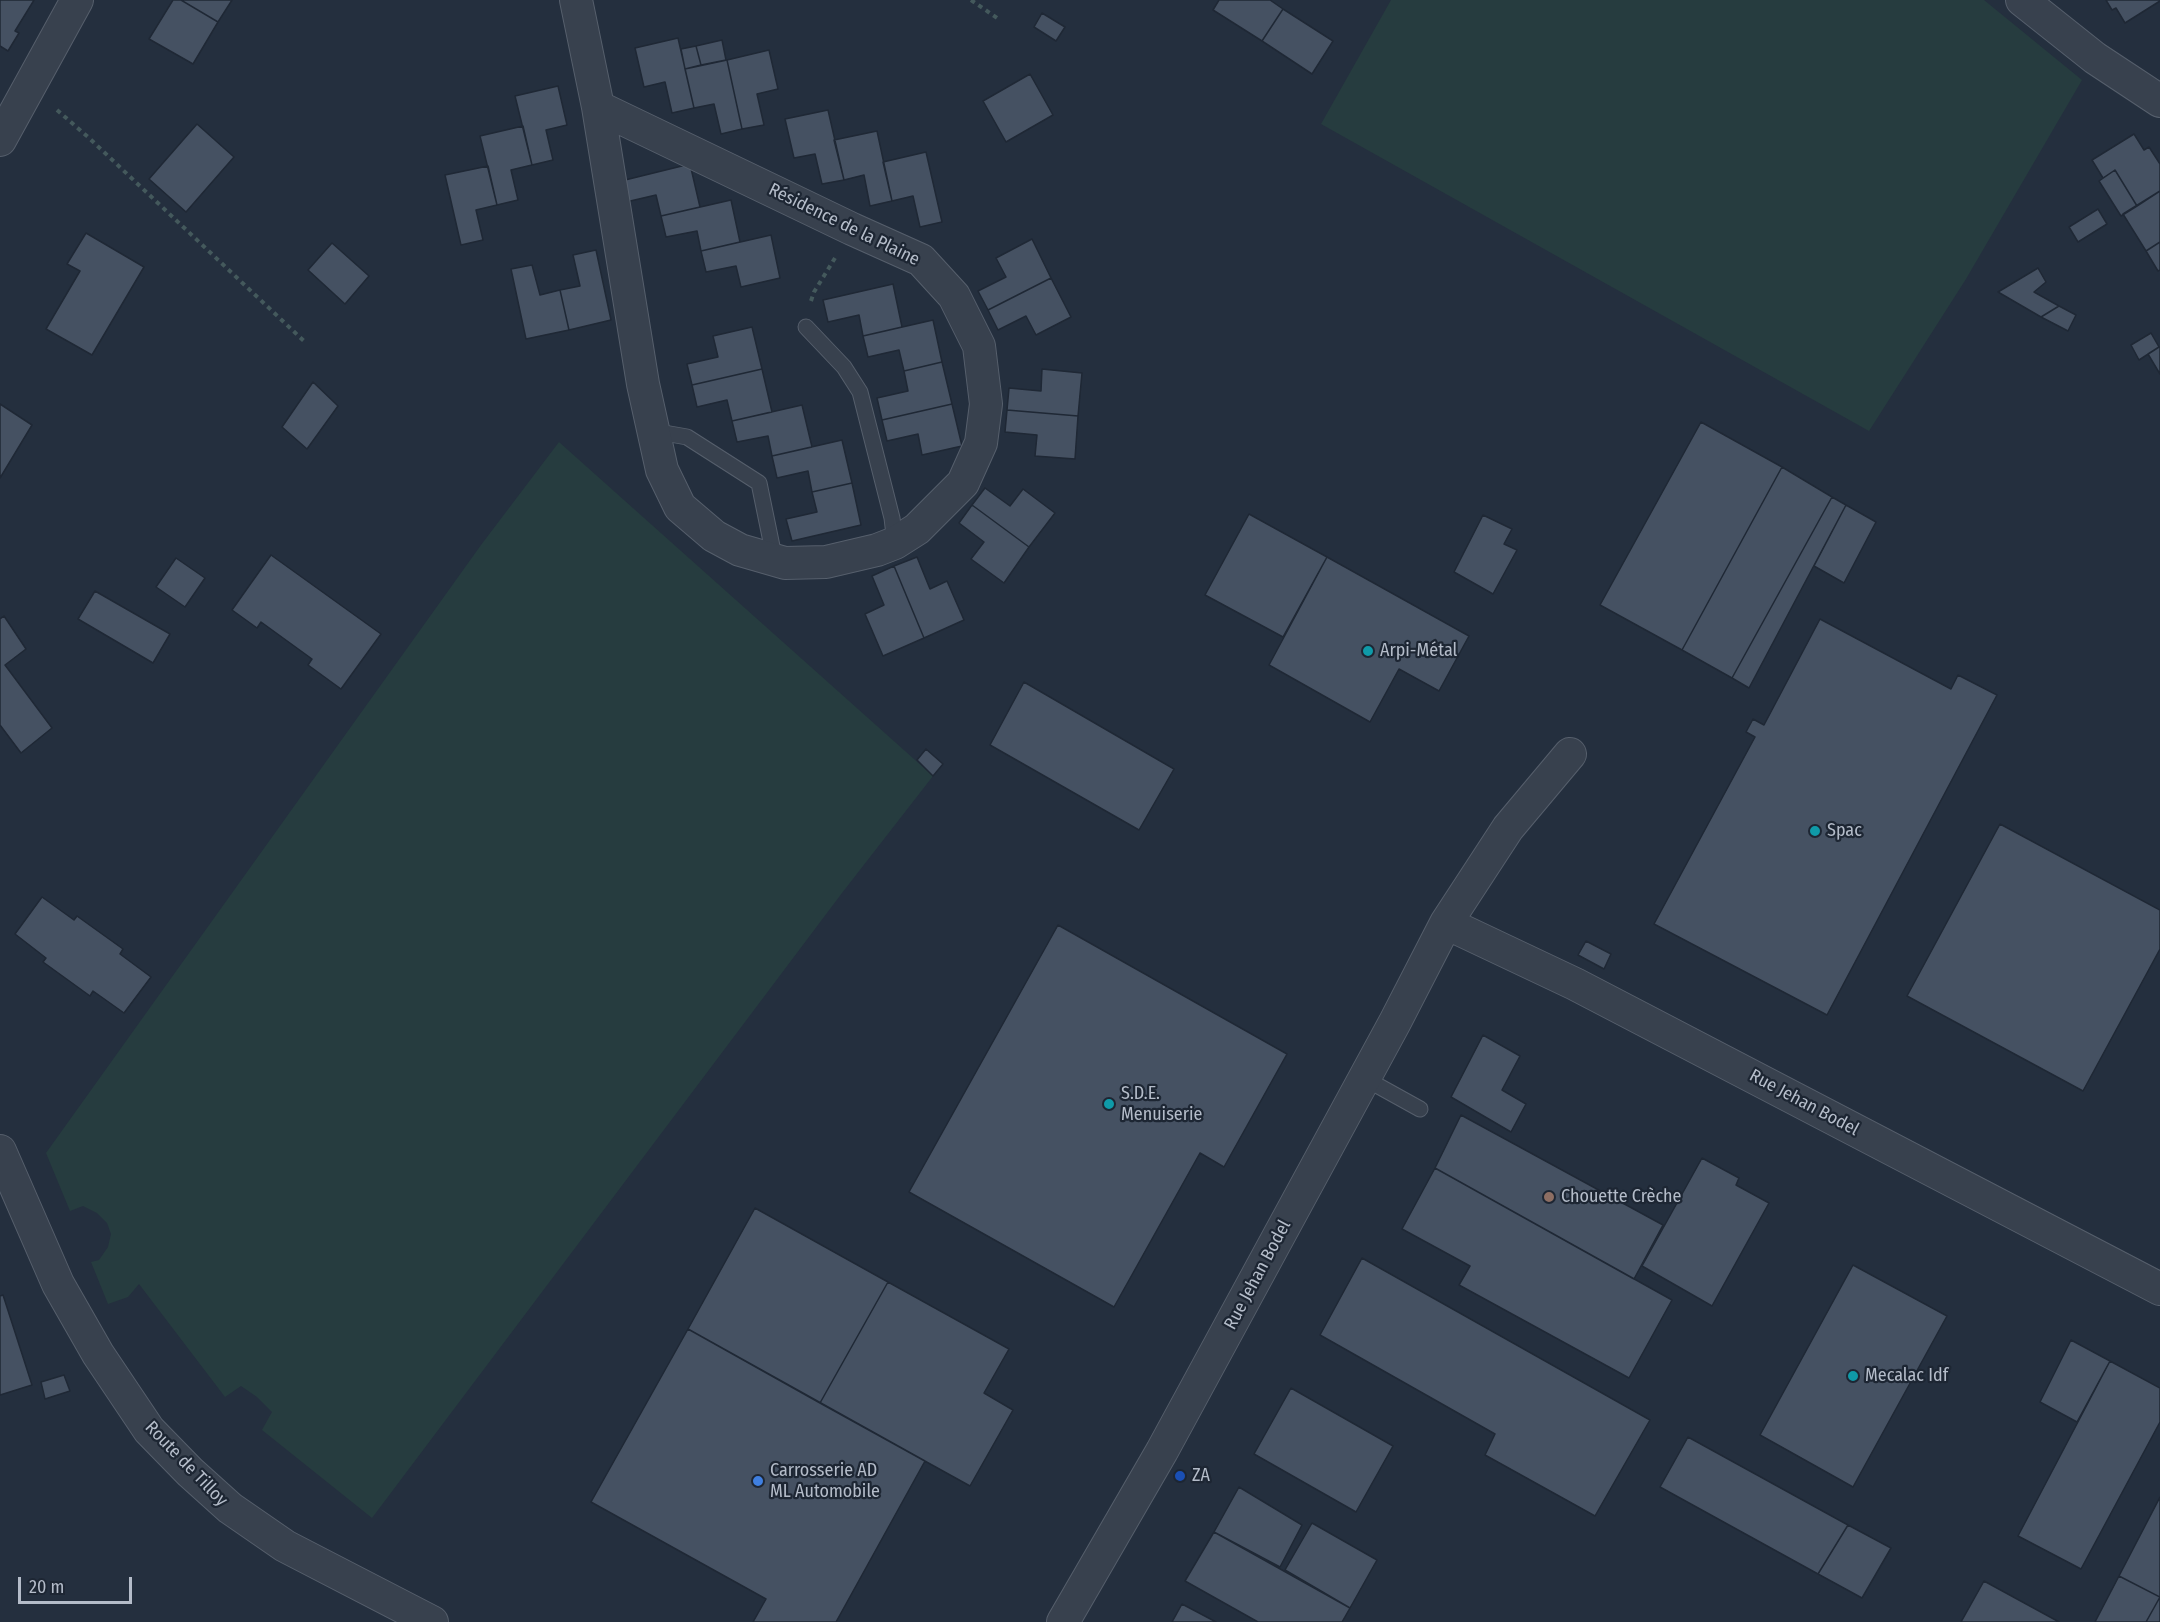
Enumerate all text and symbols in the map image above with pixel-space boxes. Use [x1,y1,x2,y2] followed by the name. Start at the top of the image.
[765,179,923,271] street label: Résidence de la Plaine
[1380,640,1457,662] place label: Arpi-Métal
[1361,644,1375,658] marker: Arpi-Métal
[1827,820,1862,842] place label: Spac
[1808,824,1822,838] marker: Spac
[1746,1065,1862,1141] street label: Rue Jehan Bodel
[1121,1083,1202,1126] place label: S.D.E. Menuiserie
[1102,1097,1116,1111] marker: S.D.E. Menuiserie
[1561,1186,1681,1208] place label: Chouette Crèche
[1542,1190,1556,1204] marker: Chouette Crèche
[1220,1217,1296,1333] street label: Rue Jehan Bodel
[1865,1365,1948,1387] place label: Mecalac Idf
[1846,1369,1860,1383] marker: Mecalac Idf
[140,1417,232,1511] street label: Route de Tilloy
[770,1460,880,1502] place label: Carrosserie AD ML Automobile
[1192,1465,1210,1487] place label: ZA
[1173,1469,1187,1483] marker: ZA
[751,1474,765,1488] marker: Carrosserie AD ML Automobile
[21,1565,135,1603] scale bar
[29,1576,64,1598] text: 20 m

